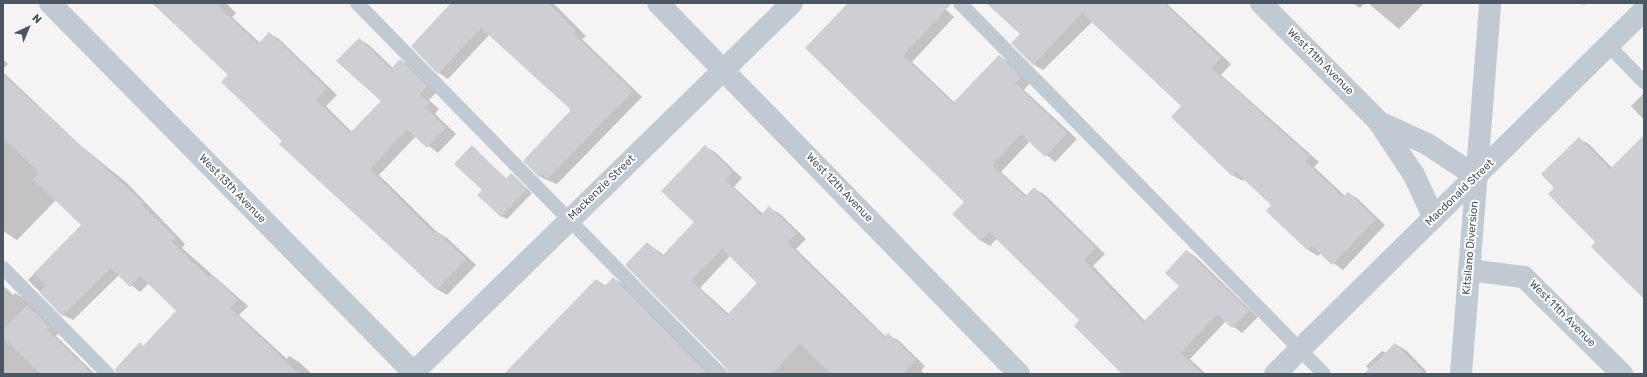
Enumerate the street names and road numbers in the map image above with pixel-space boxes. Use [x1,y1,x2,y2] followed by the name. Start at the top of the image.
[1284,26,1356,98] street label: West 11th Avenue
[803,151,875,225] street label: West 12th Avenue
[196,152,268,226] street label: West 13th Avenue
[566,153,638,223] street label: Mackenzie Street
[1423,157,1497,229] street label: Macdonald Street
[1460,201,1482,295] street label: Kitsilano Diversion
[1526,278,1598,350] street label: West 11th Avenue

